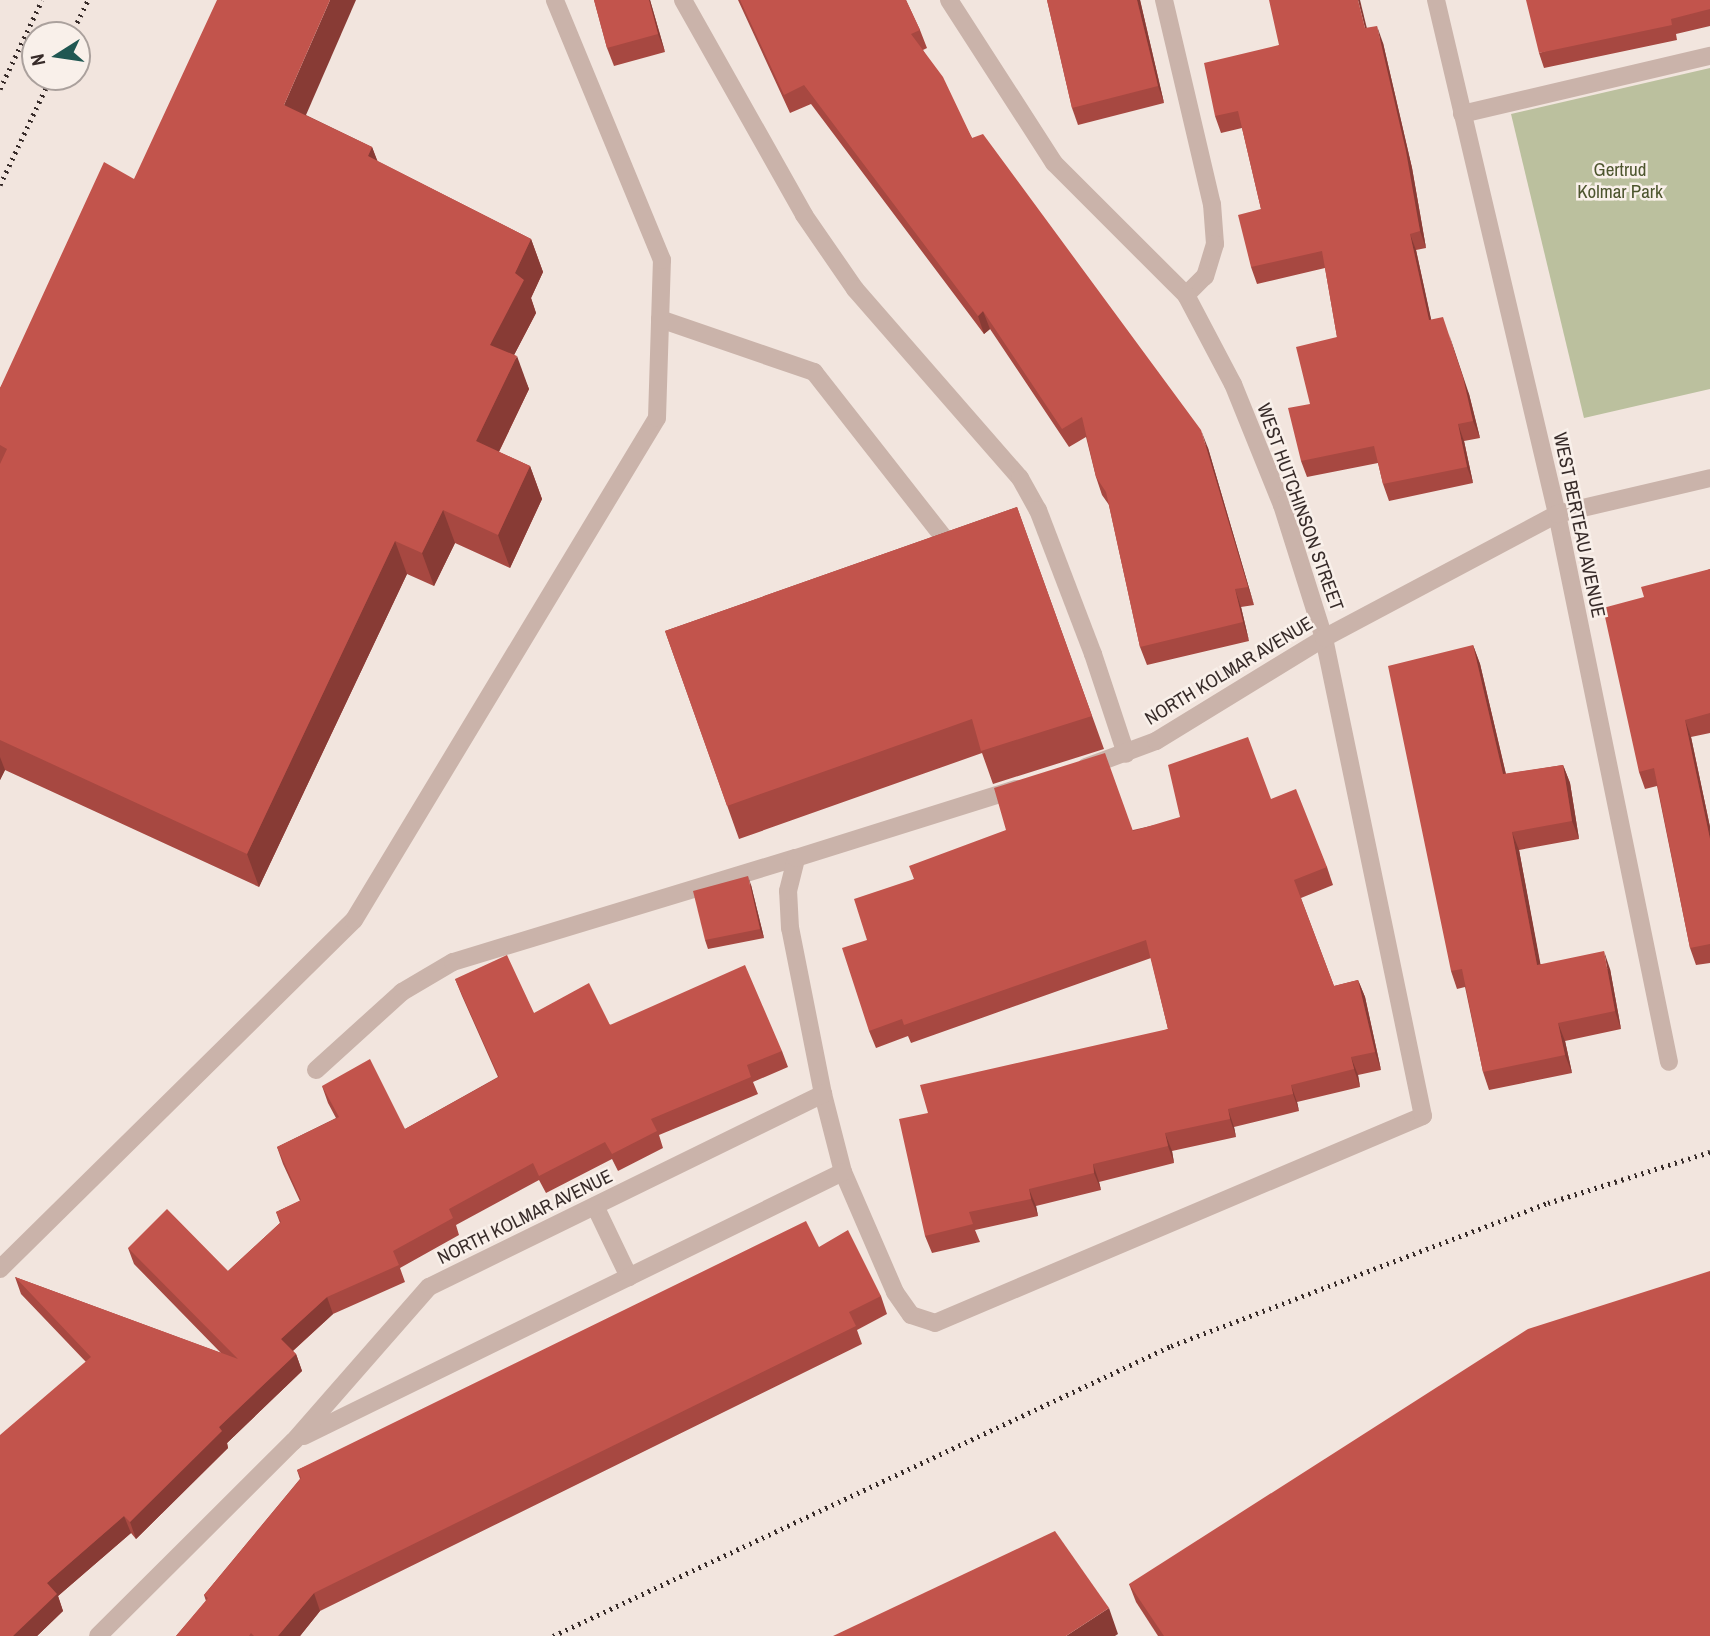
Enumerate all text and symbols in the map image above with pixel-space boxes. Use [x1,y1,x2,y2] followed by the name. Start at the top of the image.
[21,21,91,91] north arrow
[24,52,51,68] text: N
[1577,159,1663,203] park label: Gertrud Kolmar Park
[1252,400,1348,614] street label: WEST HUTCHINSON STREET
[1548,430,1610,620] street label: WEST BERTEAU AVENUE
[1141,612,1317,730] street label: NORTH KOLMAR AVENUE
[433,1165,617,1269] street label: NORTH KOLMAR AVENUE

